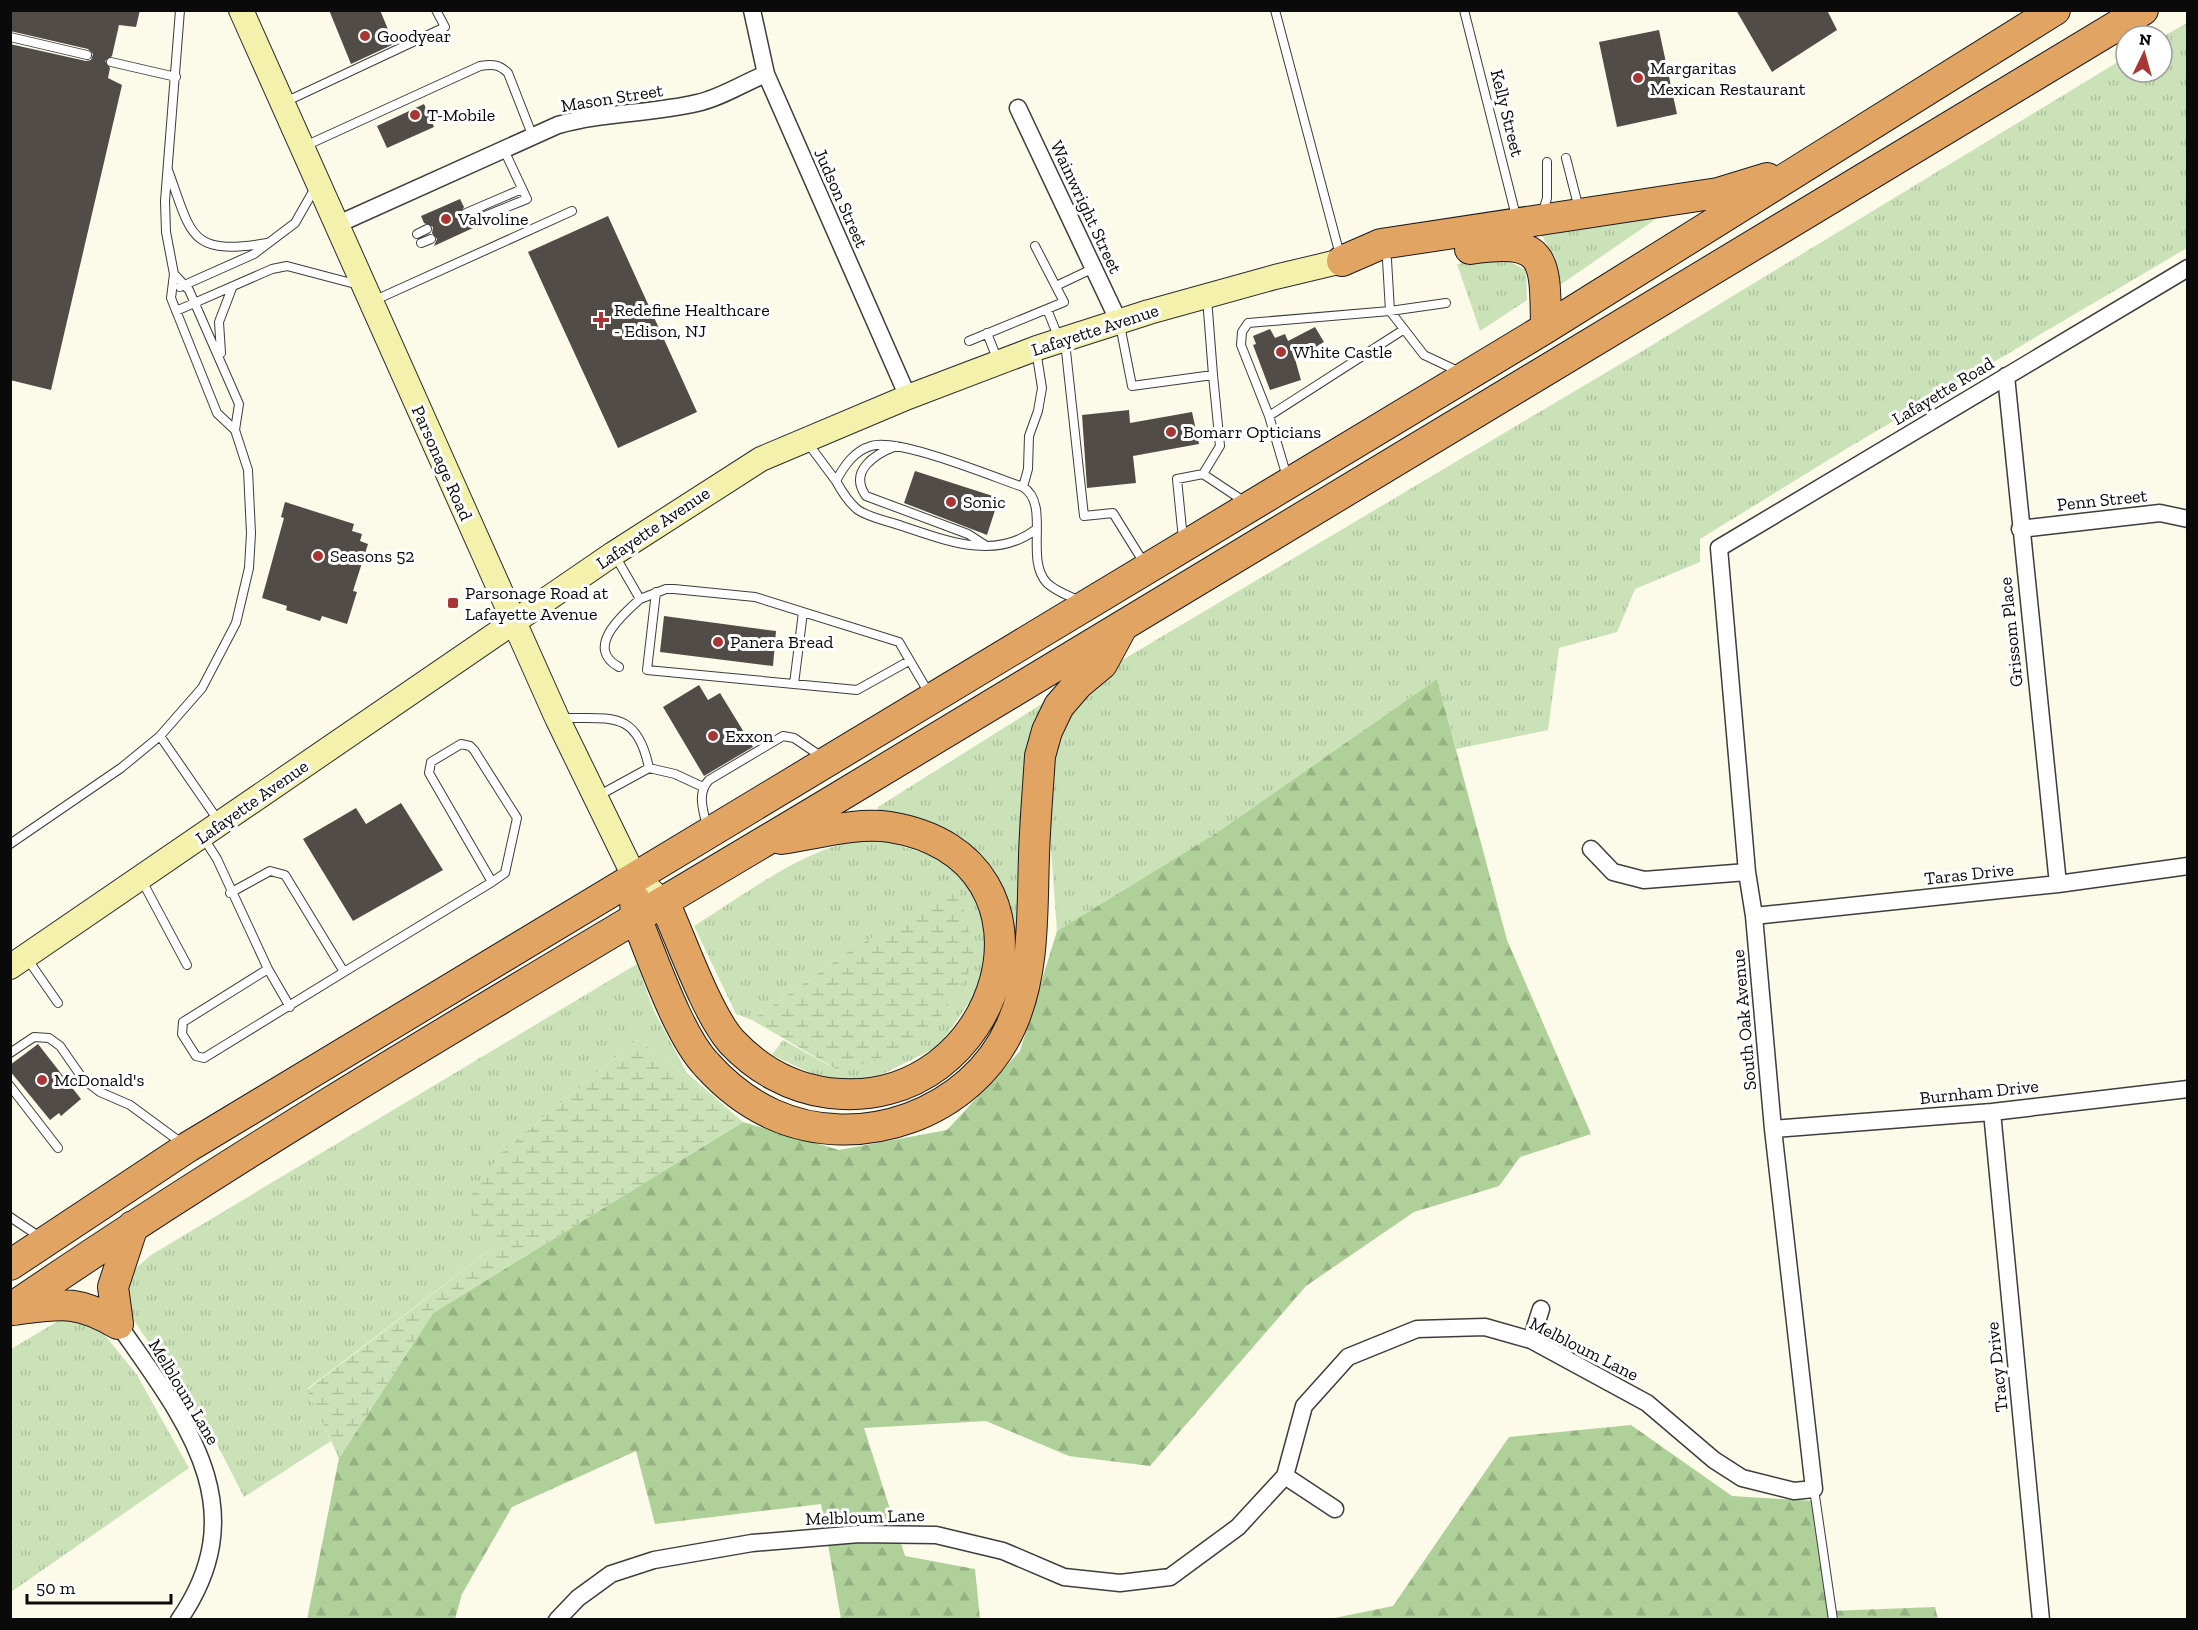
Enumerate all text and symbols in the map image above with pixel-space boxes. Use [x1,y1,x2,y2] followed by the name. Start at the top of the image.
[2114,24,2174,84] north arrow
[377,25,451,47] place label: Goodyear
[358,29,372,43] marker: Goodyear
[2138,30,2152,50] text: N
[1650,57,1806,100] place label: Margaritas Mexican Restaurant
[1486,67,1529,159] street label: Kelly Street
[1631,71,1645,85] marker: Margaritas Mexican Restaurant
[559,79,665,117] street label: Mason Street
[427,104,495,126] place label: T-Mobile
[408,108,422,122] marker: T-Mobile
[1046,137,1127,277] street label: Wainwright Street
[809,145,873,252] street label: Judson Street
[457,208,528,230] place label: Valvoline
[439,212,453,226] marker: Valvoline
[614,299,770,342] place label: Redefine Healthcare - Edison, NJ
[1029,299,1161,361] street label: Lafayette Avenue
[592,311,610,329] marker: Redefine Healthcare - Edison, NJ
[1293,341,1392,363] place label: White Castle
[1274,345,1288,359] marker: White Castle
[1888,352,1998,430] street label: Lafayette Road
[407,402,477,524] street label: Parsonage Road
[1183,421,1321,443] place label: Bomarr Opticians
[1164,425,1178,439] marker: Bomarr Opticians
[592,482,714,574] street label: Lafayette Avenue
[2056,484,2148,516] street label: Penn Street
[963,491,1006,513] place label: Sonic
[944,495,958,509] marker: Sonic
[330,545,415,567] place label: Seasons 52
[311,549,325,563] marker: Seasons 52
[1994,576,2028,688] street label: Grissom Place
[465,582,608,625] place label: Parsonage Road at Lafayette Avenue
[446,596,460,610] marker: Parsonage Road at Lafayette Avenue
[730,631,834,653] place label: Panera Bread
[711,635,725,649] marker: Panera Bread
[725,725,774,747] place label: Exxon
[706,729,720,743] marker: Exxon
[191,755,313,849] street label: Lafayette Avenue
[1923,858,2015,890] street label: Taras Drive
[1727,949,1761,1091] street label: South Oak Avenue
[54,1069,144,1091] place label: McDonald's
[35,1073,49,1087] marker: McDonald's
[1918,1075,2040,1109] street label: Burnham Drive
[1526,1312,1642,1386] street label: Melbloum Lane
[1981,1321,2013,1413] street label: Tracy Drive
[144,1335,224,1449] street label: Melbloum Lane
[805,1504,925,1530] street label: Melbloum Lane
[27,1567,171,1605] scale bar
[36,1577,76,1599] text: 50 m

